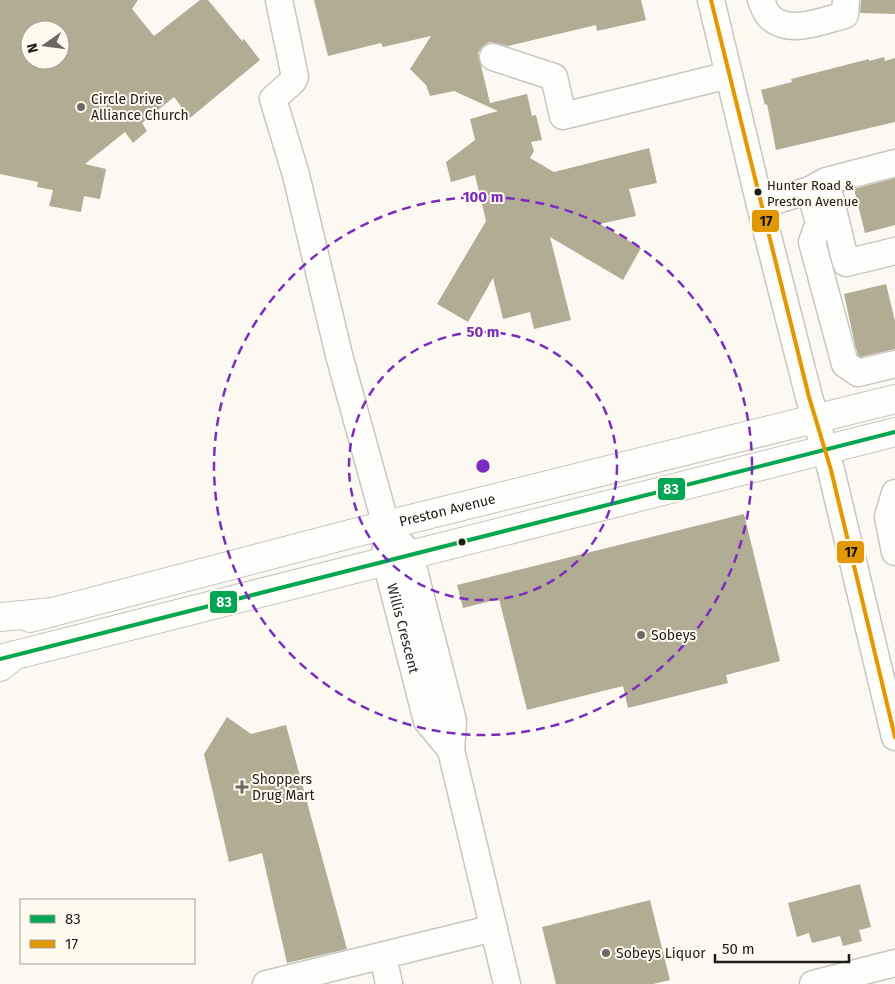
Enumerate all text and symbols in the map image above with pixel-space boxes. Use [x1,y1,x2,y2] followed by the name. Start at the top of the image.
[20,20,70,70] north arrow
[23,41,42,55] text: N
[91,91,189,124] place label: Circle Drive Alliance Church
[75,101,87,113] marker: Circle Drive Alliance Church
[767,178,858,209] place label: Hunter Road & Preston Avenue
[753,187,763,197] marker: Hunter Road & Preston Avenue
[463,188,503,206] text: 100 m
[751,209,780,233] line badge: 17
[759,213,773,230] text: 17
[466,323,500,341] text: 50 m
[474,457,492,475] centre of rings
[657,477,686,501] line badge: 83
[663,481,679,498] text: 83
[397,490,497,530] street label: Preston Avenue
[457,537,467,547] unlabelled marker
[836,540,865,564] line badge: 17
[844,544,858,561] text: 17
[384,581,423,676] street label: Willis Crescent
[209,590,238,614] line badge: 83
[216,594,232,611] text: 83
[651,627,696,644] place label: Sobeys
[635,629,647,641] marker: Sobeys
[252,771,315,804] place label: Shoppers Drug Mart
[236,781,248,793] marker: Shoppers Drug Mart
[20,899,195,964] legend
[65,910,81,928] text: 83
[715,932,849,964] scale bar
[65,935,78,953] text: 17
[722,940,755,958] text: 50 m
[616,945,706,962] place label: Sobeys Liquor
[600,947,612,959] marker: Sobeys Liquor

